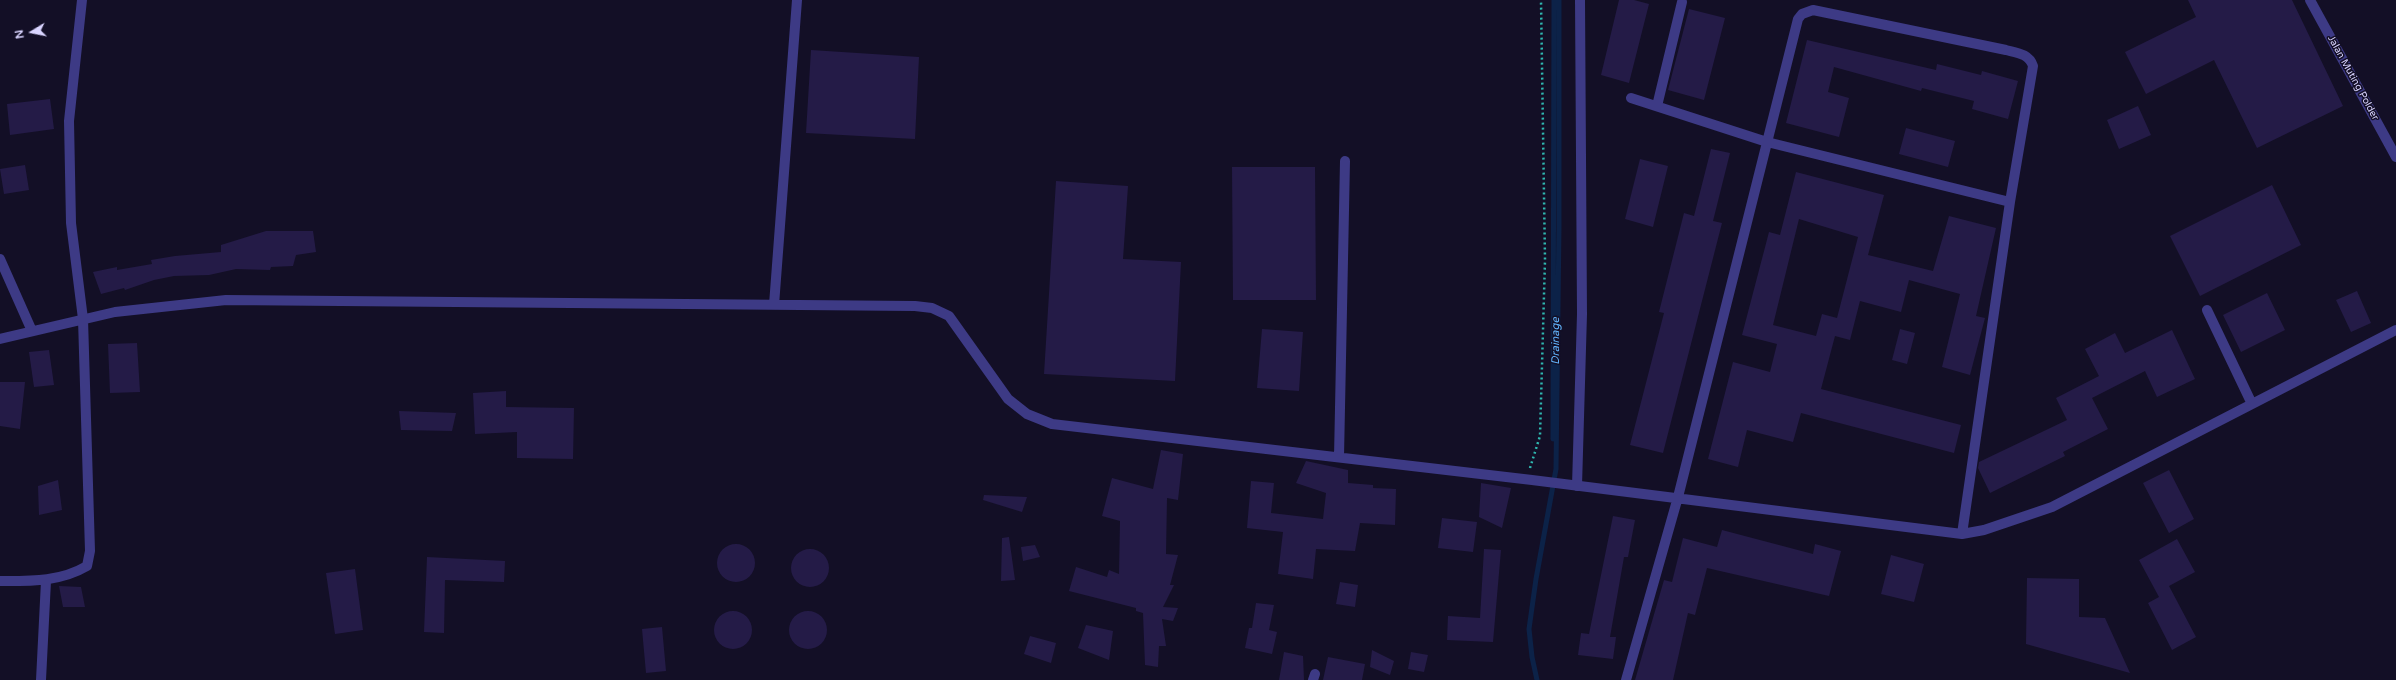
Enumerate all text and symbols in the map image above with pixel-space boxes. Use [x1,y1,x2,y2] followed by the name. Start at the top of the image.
[12,12,52,52] north arrow
[13,29,27,40] text: N
[2325,34,2381,122] street label: Jalan Muting Polder
[1549,317,1563,365] water label: Drainage

